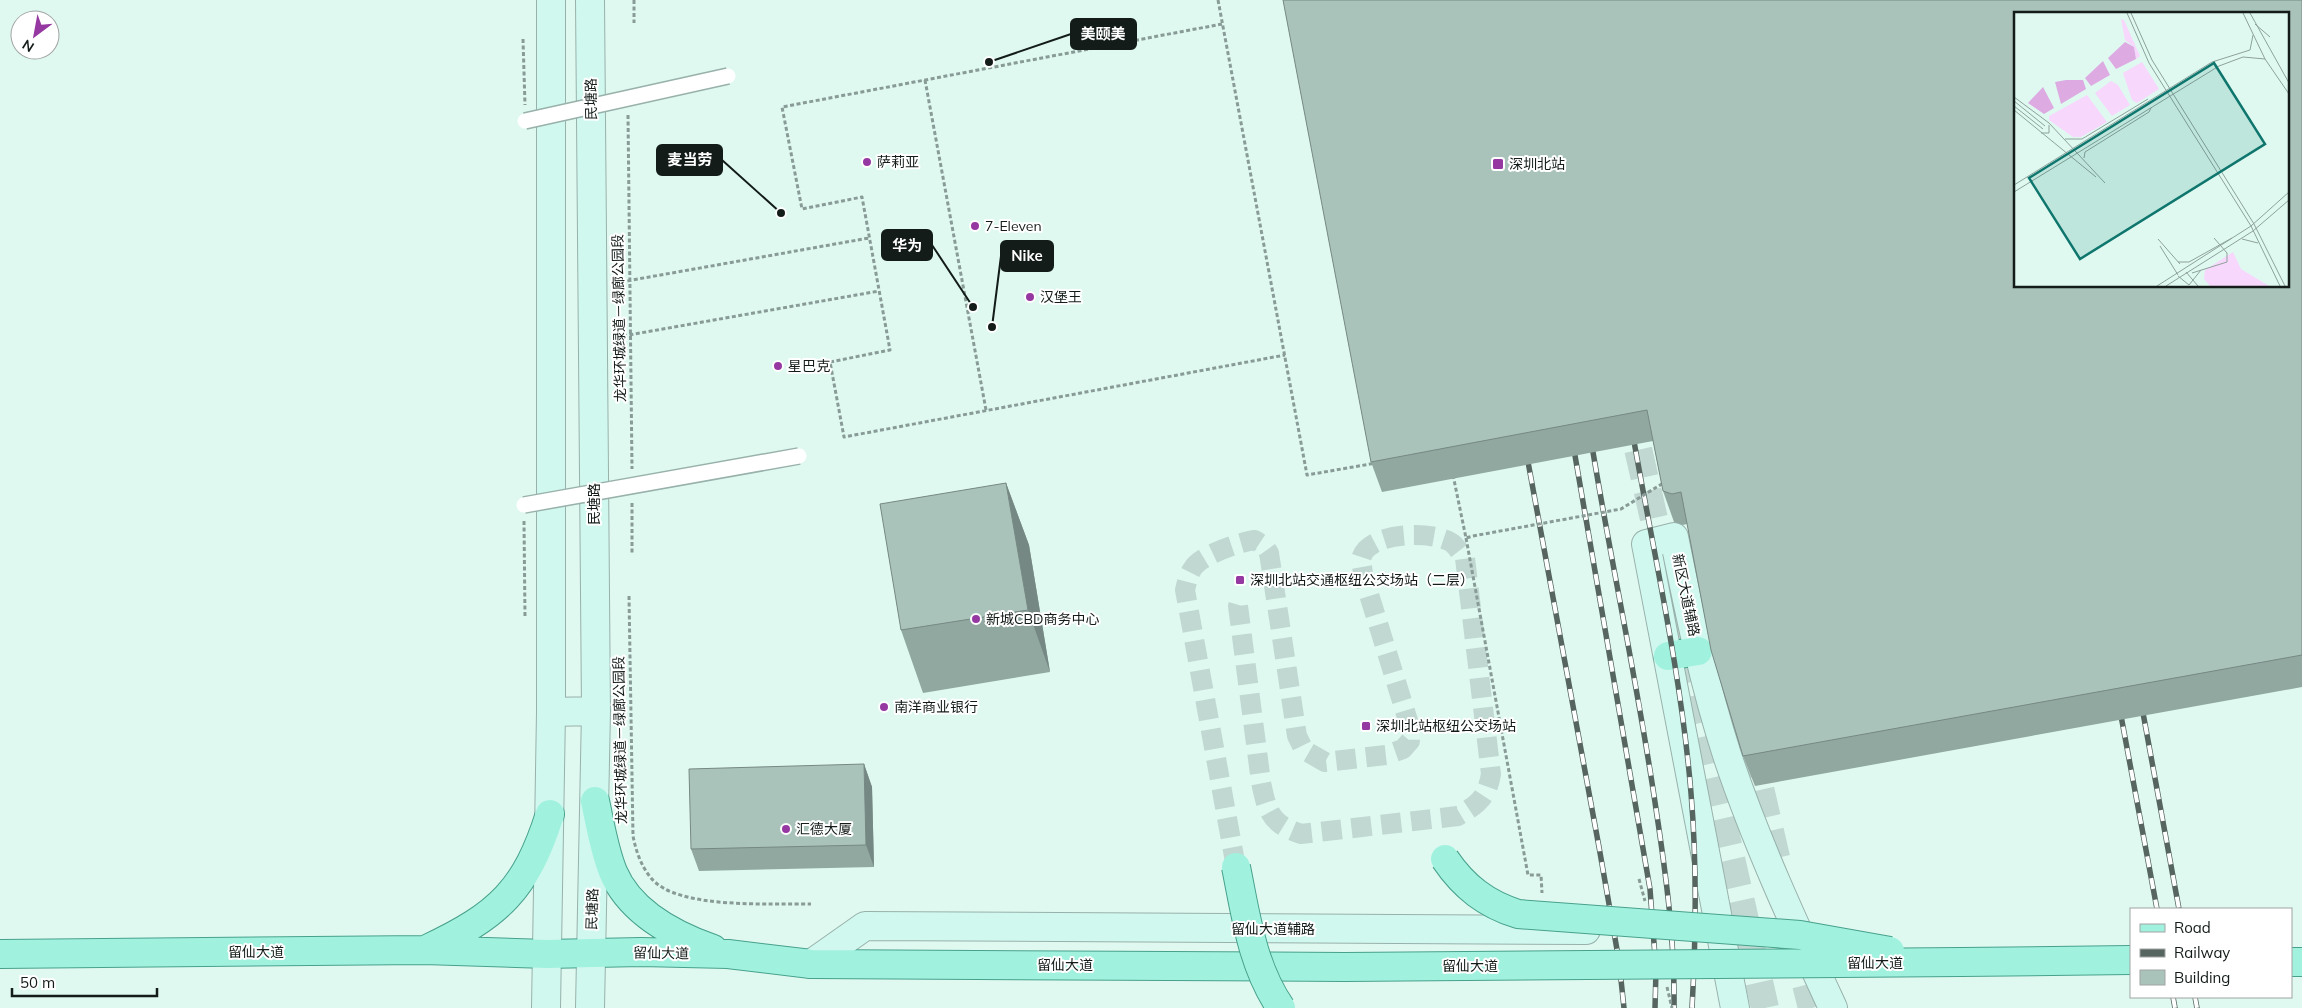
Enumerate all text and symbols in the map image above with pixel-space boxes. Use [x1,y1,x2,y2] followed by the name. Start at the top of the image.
[10,10,60,60] north arrow
[2014,12,2290,288] inset map
[1071,19,1136,49] callout: 美颐美
[1080,24,1126,43] text: 美颐美
[19,36,37,56] text: N
[582,78,600,120] street label: 民塘路
[657,145,722,175] callout: 麦当劳
[667,150,713,169] text: 麦当劳
[877,153,919,171] place label: 萨莉亚
[1509,155,1565,173] place label: 深圳北站
[861,156,873,168] marker: 萨莉亚
[1491,157,1505,171] marker: 深圳北站
[985,217,1042,235] place label: 7-Eleven
[969,220,981,232] marker: 7-Eleven
[882,230,932,260] callout: 华为
[609,234,629,402] street label: 龙华环城绿道－绿廊公园段
[892,236,922,255] text: 华为
[1001,241,1053,271] callout: Nike
[1011,246,1043,265] text: Nike
[1040,288,1082,306] place label: 汉堡王
[1024,291,1036,303] marker: 汉堡王
[788,357,830,375] place label: 星巴克
[772,360,784,372] marker: 星巴克
[585,483,603,525] street label: 民塘路
[1668,552,1704,638] street label: 新区大道辅路
[1250,571,1474,589] place label: 深圳北站交通枢纽公交场站（二层）
[1234,574,1246,586] marker: 深圳北站交通枢纽公交场站（二层）
[986,610,1100,628] place label: 新城CBD商务中心
[970,613,982,625] marker: 新城CBD商务中心
[610,656,630,824] street label: 龙华环城绿道－绿廊公园段
[894,698,978,716] place label: 南洋商业银行
[878,701,890,713] marker: 南洋商业银行
[1376,717,1516,735] place label: 深圳北站枢纽公交场站
[1360,720,1372,732] marker: 深圳北站枢纽公交场站
[796,820,852,838] place label: 汇德大厦
[780,823,792,835] marker: 汇德大厦
[582,888,602,930] street label: 民塘路
[2130,908,2292,998] legend
[2174,918,2211,937] text: Road
[1231,920,1315,938] street label: 留仙大道辅路
[228,943,284,961] street label: 留仙大道
[2174,943,2230,962] text: Railway
[633,944,689,962] street label: 留仙大道
[1847,954,1903,972] street label: 留仙大道
[1037,956,1093,974] street label: 留仙大道
[1442,957,1498,975] street label: 留仙大道
[12,966,158,998] scale bar
[2174,968,2230,987] text: Building
[20,973,55,992] text: 50 m

